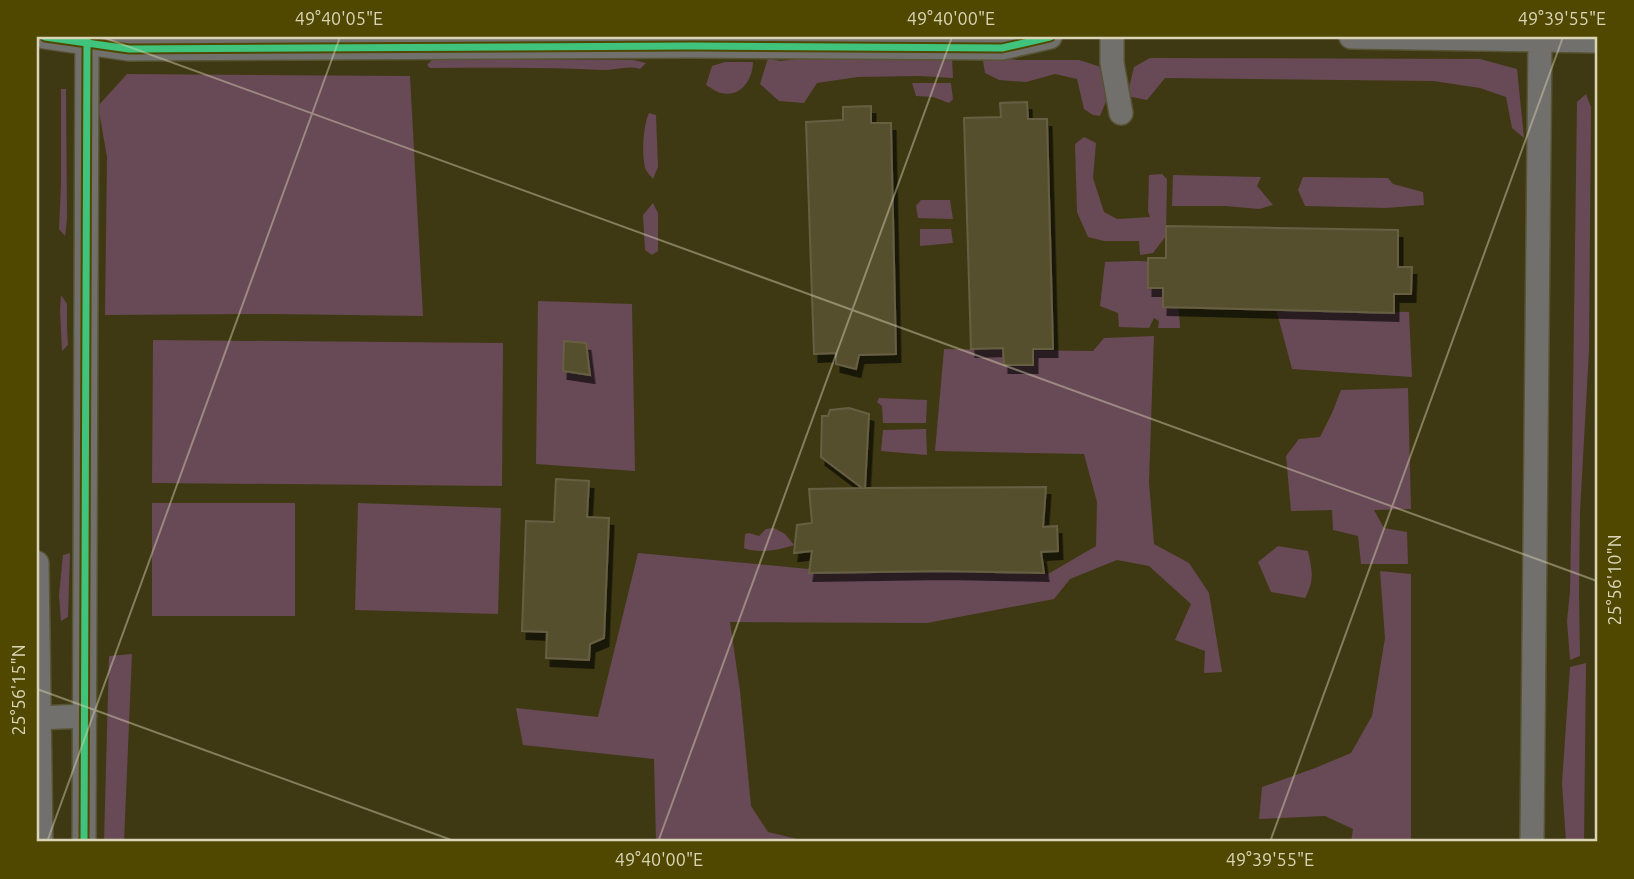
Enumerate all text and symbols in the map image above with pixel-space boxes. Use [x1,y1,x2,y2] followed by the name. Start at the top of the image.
[295,8,383,28] text: 49°40'05"E
[907,8,995,28] text: 49°40'00"E
[1518,8,1606,28] text: 49°39'55"E
[1604,534,1624,626] text: 25°56'10"N
[8,644,28,736] text: 25°56'15"N
[615,849,703,869] text: 49°40'00"E
[1226,849,1314,869] text: 49°39'55"E

